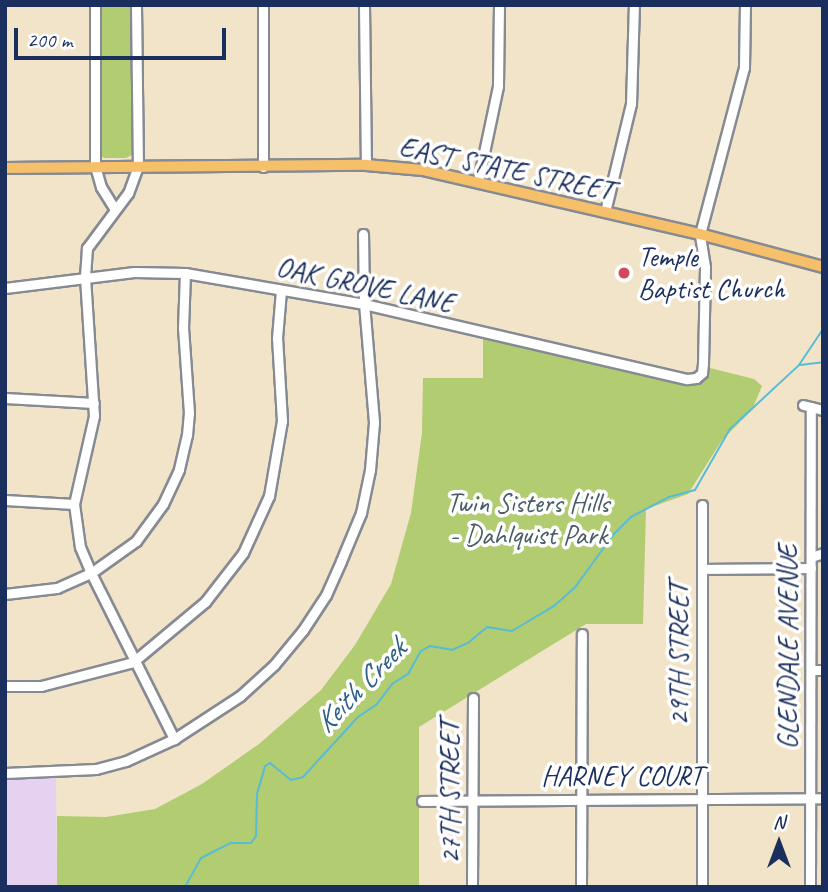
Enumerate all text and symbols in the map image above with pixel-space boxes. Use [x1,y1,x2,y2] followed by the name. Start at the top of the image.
[18,14,229,58] scale bar
[27,27,72,53] text: 200 m
[396,130,616,208] street label: EAST STATE STREET
[638,240,786,306] place label: Temple Baptist Church
[272,250,458,320] street label: OAK GROVE LANE
[616,265,632,281] marker: Temple Baptist Church
[446,486,610,552] park label: Twin Sisters Hills - Dahlquist Park
[771,545,805,749] street label: GLENDALE AVENUE
[662,582,696,726] street label: 29TH STREET
[307,632,413,740] water label: Keith Creek
[433,720,467,864] street label: 27TH STREET
[541,759,703,793] street label: HARNEY COURT
[744,808,814,878] north arrow
[773,810,785,834] text: N

